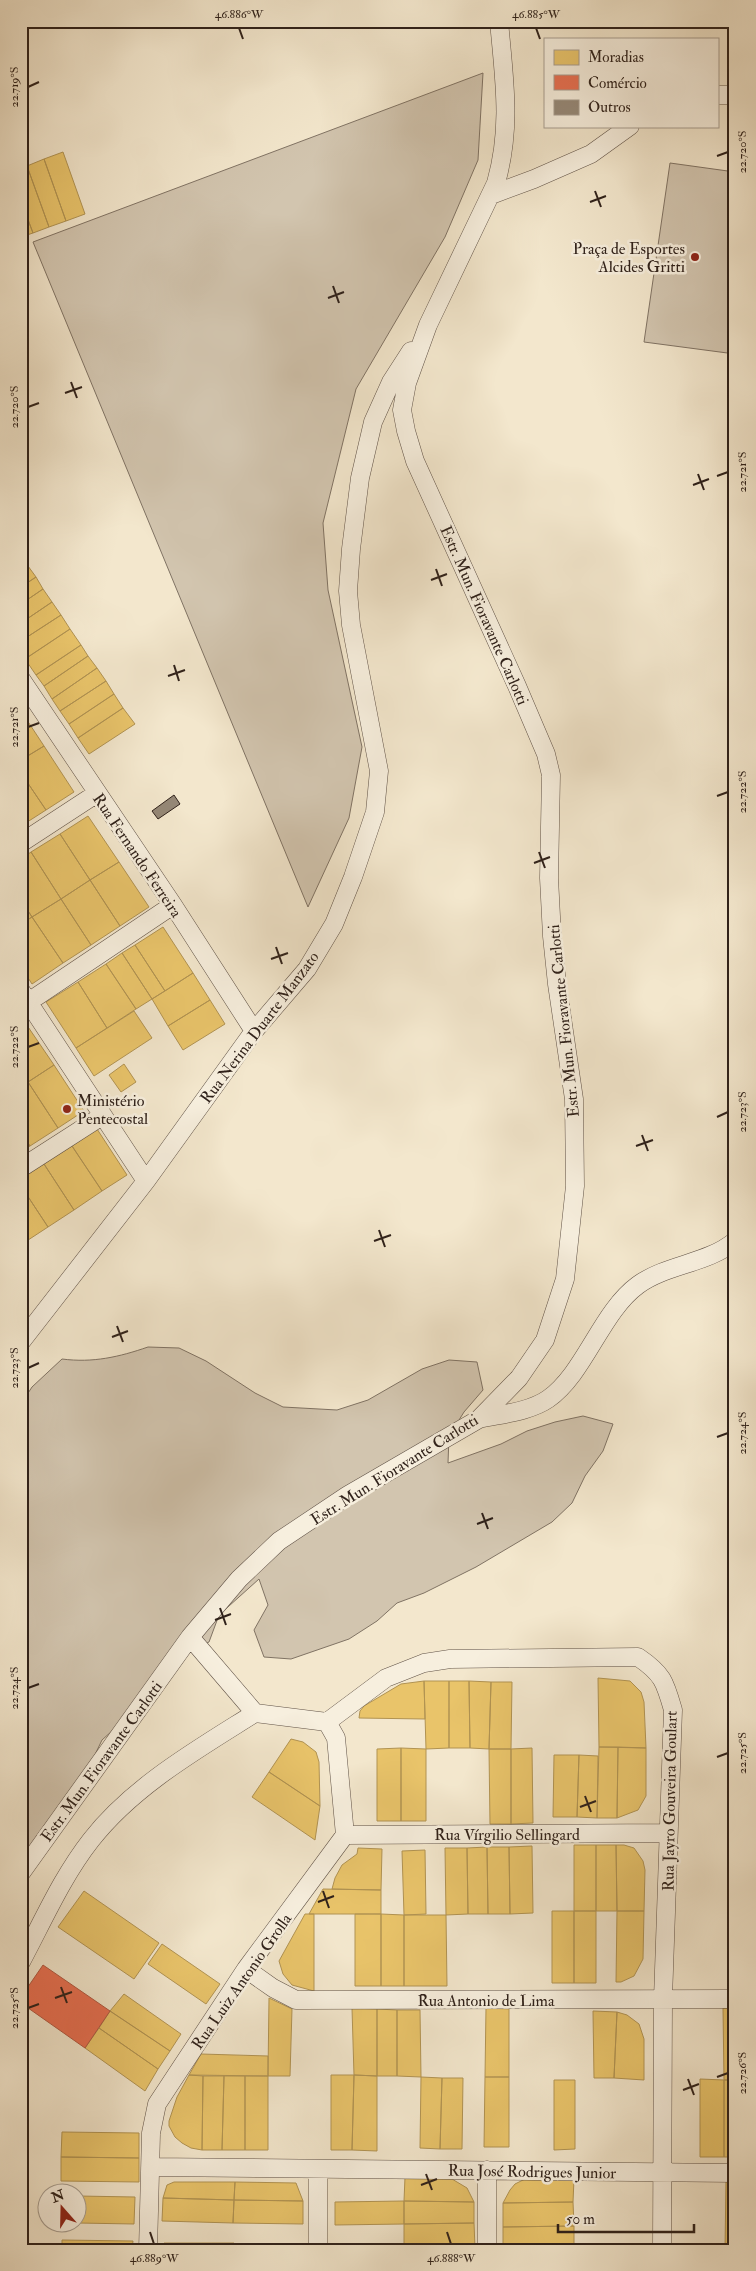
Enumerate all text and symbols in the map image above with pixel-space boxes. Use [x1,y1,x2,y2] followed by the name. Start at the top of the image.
[215,7,264,22] text: 46.886°W
[512,7,561,22] text: 46.885°W
[544,38,718,128] legend
[588,48,644,67] text: Moradias
[7,67,22,107] text: 22.719°S
[588,74,647,93] text: Comércio
[588,98,631,117] text: Outros
[735,131,750,173] text: 22.720°S
[573,239,685,277] place label: Praça de Esportes Alcides Gritti
[689,251,701,263] marker: Praça de Esportes Alcides Gritti
[7,386,22,428] text: 22.720°S
[735,452,750,492] text: 22.721°S
[436,523,533,708] street label: Estr. Mun. Fioravante Carlotti
[7,707,22,747] text: 22.721°S
[735,771,750,813] text: 22.722°S
[88,790,186,922] street label: Rua Fernando Ferreira
[544,923,584,1118] street label: Estr. Mun. Fioravante Carlotti
[196,947,324,1108] street label: Rua Nerina Duarte Manzato
[7,1026,22,1068] text: 22.722°S
[77,1091,148,1129] place label: Ministério Pentecostal
[735,1091,750,1133] text: 22.723°S
[61,1103,73,1115] marker: Ministério Pentecostal
[7,1347,22,1389] text: 22.723°S
[307,1410,482,1530] street label: Estr. Mun. Fioravante Carlotti
[735,1412,750,1455] text: 22.724°S
[7,1667,22,1710] text: 22.724°S
[37,1677,167,1846] street label: Estr. Mun. Fioravante Carlotti
[658,1711,683,1891] street label: Rua Jayro Gouveira Goulart
[735,1732,750,1774] text: 22.725°S
[434,1825,580,1845] street label: Rua Vírgilio Sellingard
[187,1909,296,2053] street label: Rua Luiz Antonio Grolla
[7,1987,22,2029] text: 22.725°S
[418,1991,555,2011] street label: Rua Antonio de Lima
[735,2052,750,2094] text: 22.726°S
[448,2161,616,2184] street label: Rua José Rodrigues Junior
[38,2184,88,2234] north arrow
[48,2186,67,2207] text: N
[558,2201,695,2233] scale bar
[566,2210,595,2229] text: 50 m
[130,2251,179,2266] text: 46.889°W
[427,2251,476,2266] text: 46.888°W

